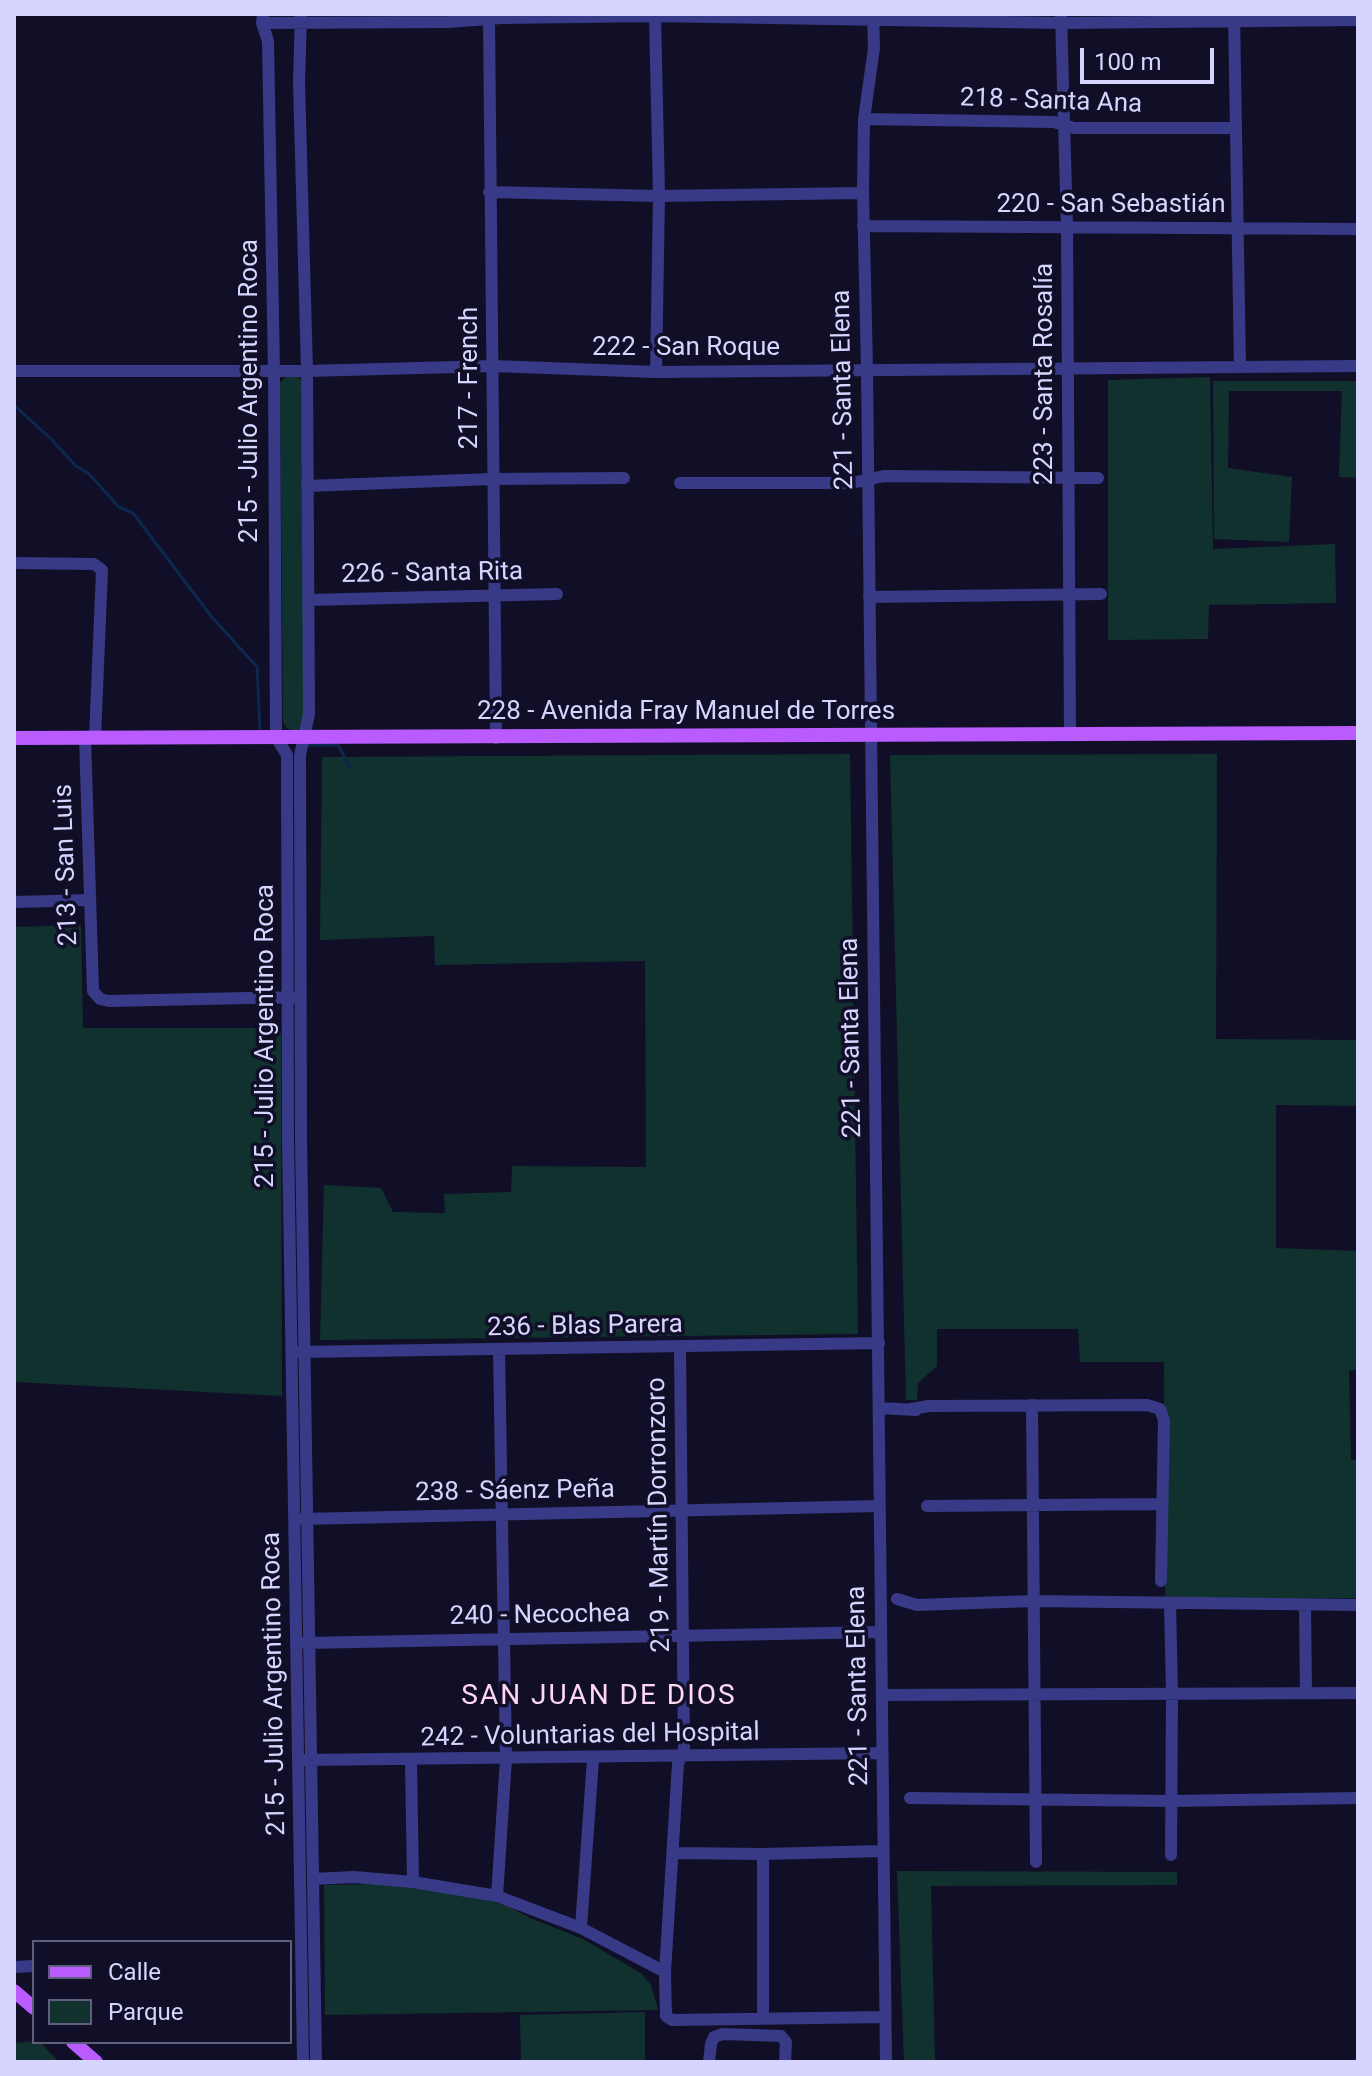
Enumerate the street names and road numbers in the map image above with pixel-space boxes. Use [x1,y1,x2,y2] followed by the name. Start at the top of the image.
[959,83,1143,121] street label: 218 - Santa Ana
[996,189,1226,221] street label: 220 - San Sebastián
[234,239,266,543] street label: 215 - Julio Argentino Roca
[1029,263,1061,485] street label: 223 - Santa Rosalía
[827,290,861,490] street label: 221 - Santa Elena
[454,307,486,449] street label: 217 - French
[592,332,780,364] street label: 222 - San Roque
[341,557,523,591] street label: 226 - Santa Rita
[477,696,895,728] street label: 228 - Avenida Fray Manuel de Torres
[49,784,85,946] street label: 213 - San Luis
[250,884,282,1188] street label: 215 - Julio Argentino Roca
[835,938,869,1138] street label: 221 - Santa Elena
[487,1310,683,1344] street label: 236 - Blas Parera
[642,1377,678,1653] street label: 219 - Martín Dorronzoro
[415,1475,615,1509] street label: 238 - Sáenz Peña
[257,1532,293,1836] street label: 215 - Julio Argentino Roca
[842,1586,876,1786] street label: 221 - Santa Elena
[449,1599,631,1633] street label: 240 - Necochea
[420,1717,760,1755] street label: 242 - Voluntarias del Hospital

